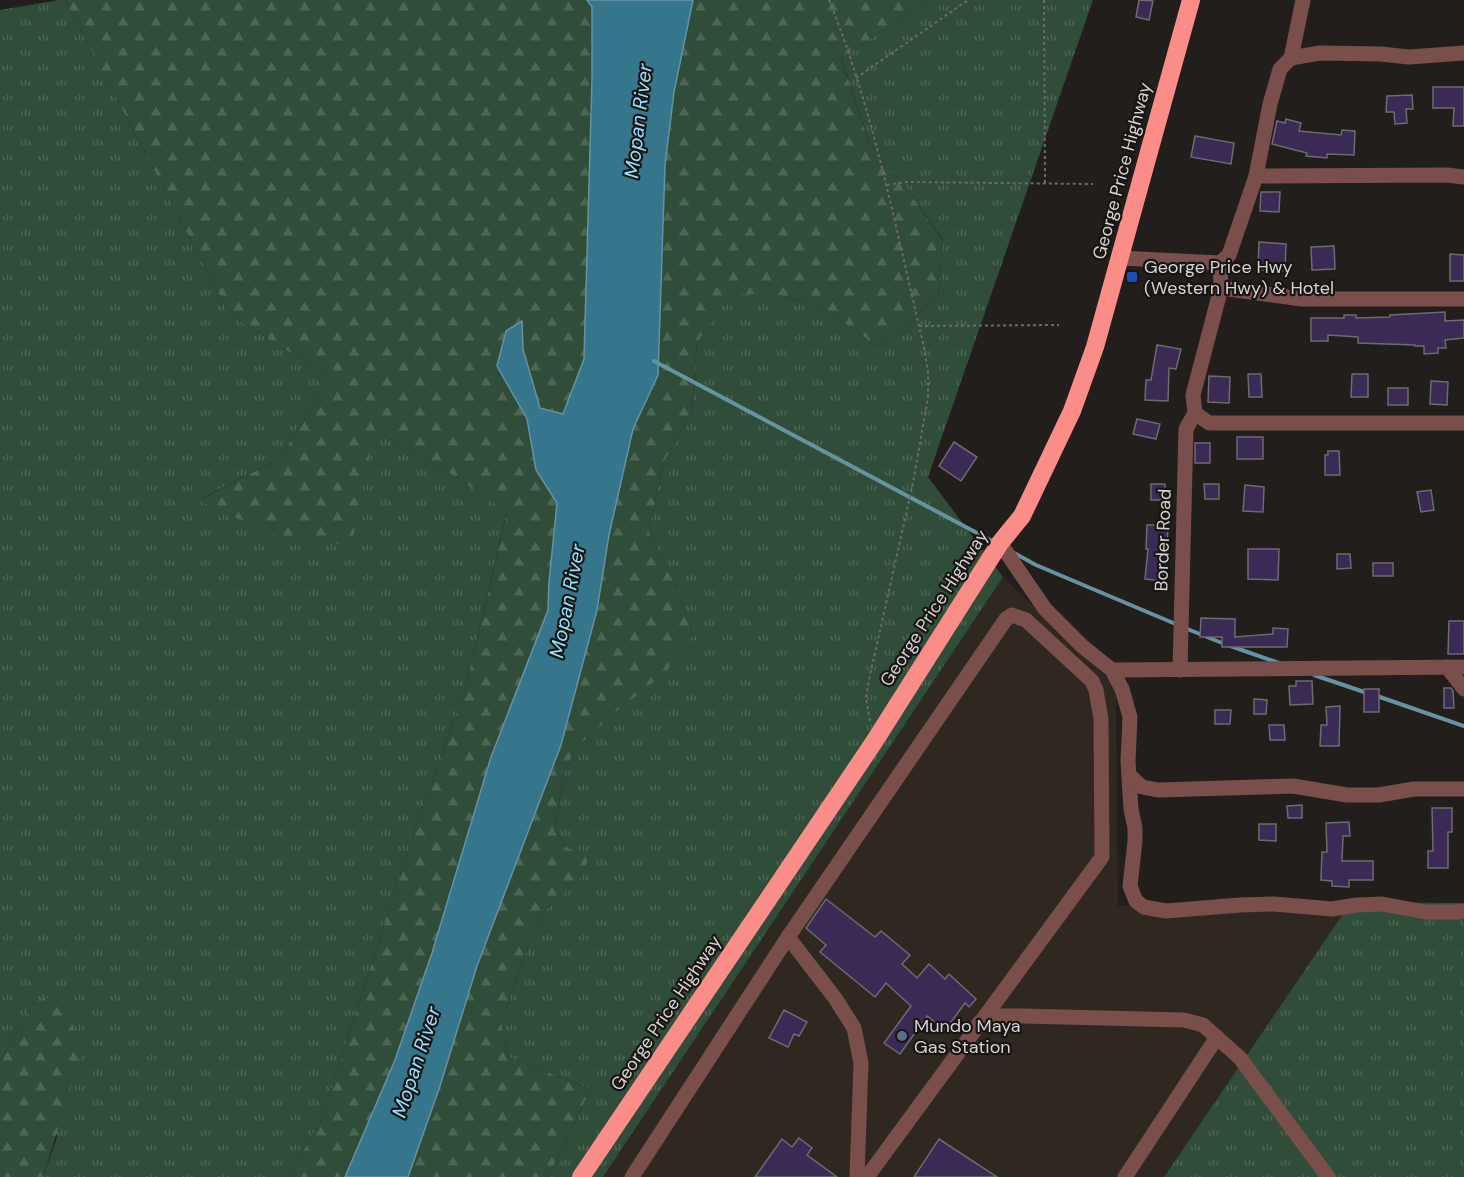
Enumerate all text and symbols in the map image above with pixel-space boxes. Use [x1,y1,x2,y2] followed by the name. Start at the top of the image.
[618,62,658,180] water label: Mopan River
[1087,80,1157,262] street label: George Price Highway
[1144,255,1334,300] place label: George Price Hwy (Western Hwy) & Hotel
[1125,270,1139,284] marker: George Price Hwy (Western Hwy) & Hotel
[1149,488,1177,592] street label: Border Road
[874,525,994,691] street label: George Price Highway
[543,541,591,660] water label: Mopan River
[605,931,727,1095] street label: George Price Highway
[386,1003,446,1121] water label: Mopan River
[914,1014,1020,1059] place label: Mundo Maya Gas Station
[895,1029,909,1043] marker: Mundo Maya Gas Station

